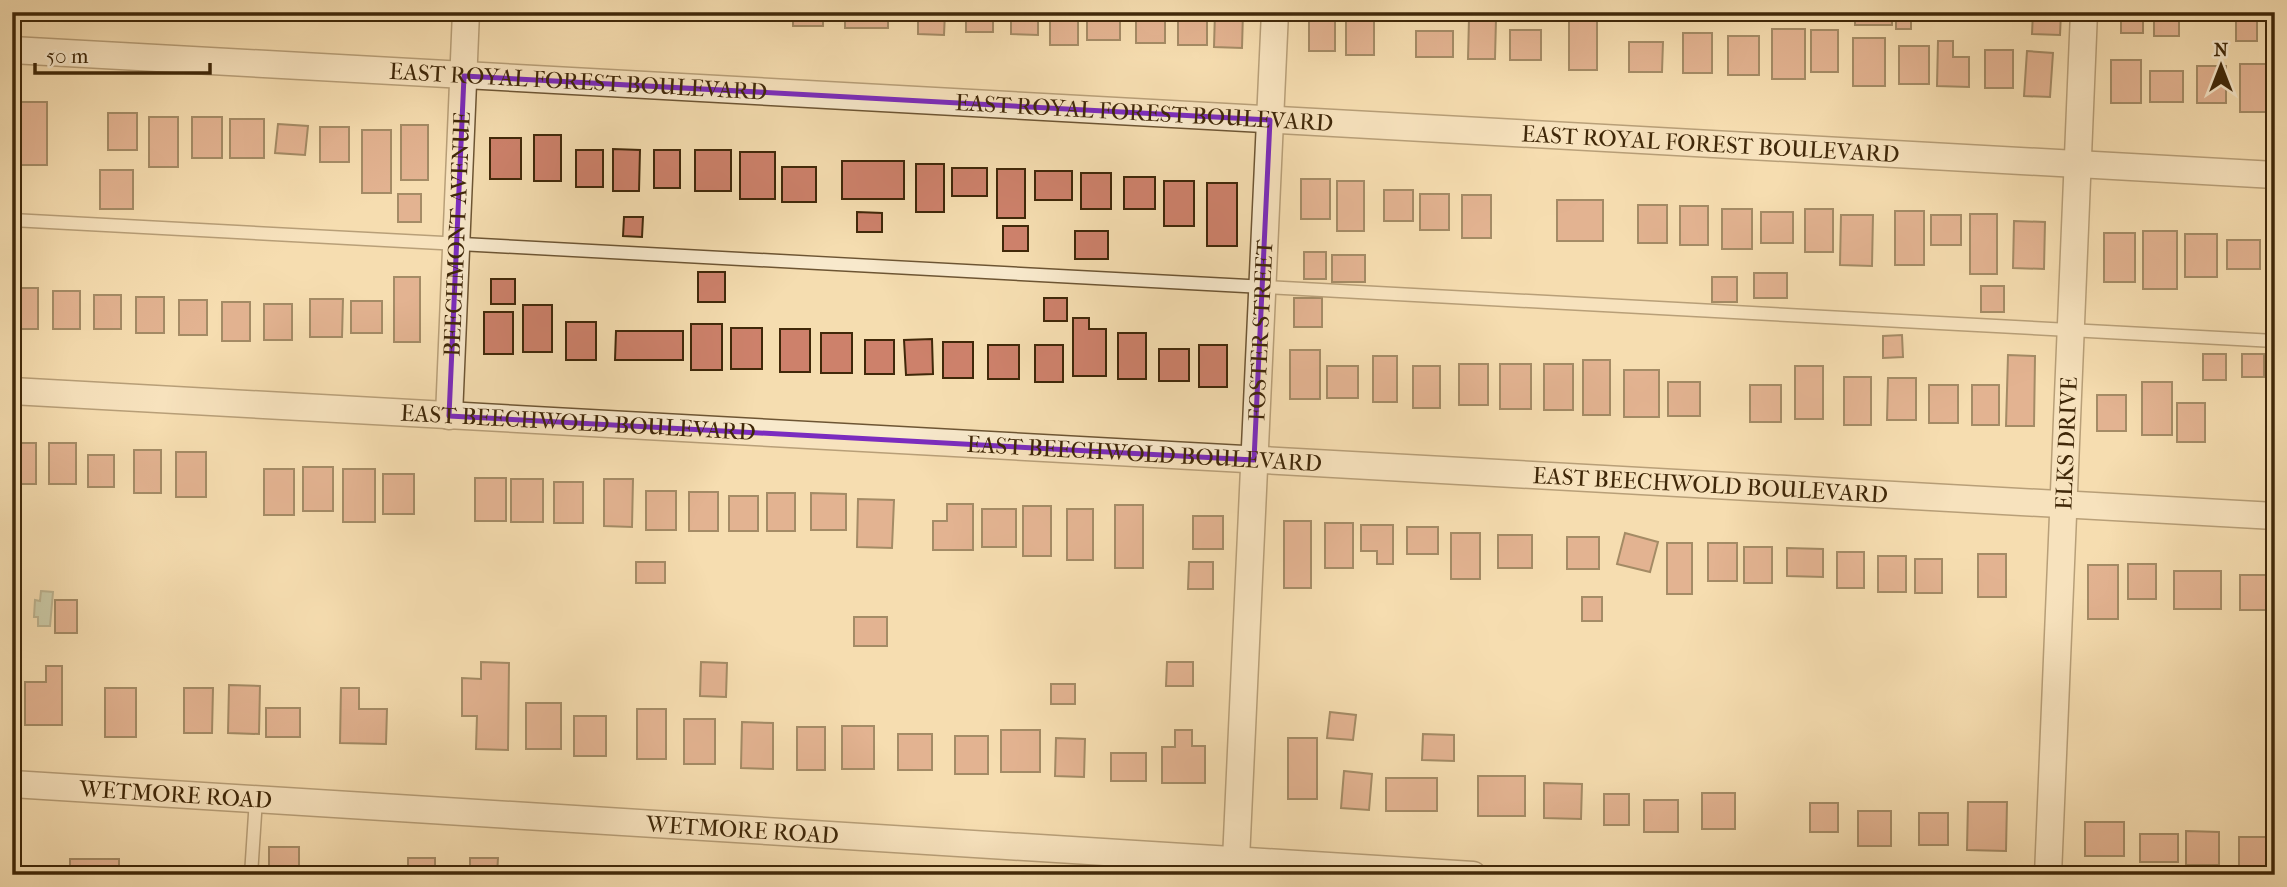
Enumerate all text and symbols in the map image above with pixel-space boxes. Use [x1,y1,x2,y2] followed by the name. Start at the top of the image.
[35,32,210,76] scale bar
[2186,32,2256,102] north arrow
[2214,39,2229,61] text: N
[46,44,89,68] text: 50 m
[388,58,768,106] street label: EAST ROYAL FOREST BOULEVARD
[954,89,1334,137] street label: EAST ROYAL FOREST BOULEVARD
[439,111,476,357] street label: BEECHMONT AVENUE
[1521,120,1900,168] street label: EAST ROYAL FOREST BOULEVARD
[1243,239,1279,422] street label: FOSTER STREET
[2050,376,2083,511] street label: ELKS DRIVE
[400,399,756,446] street label: EAST BEECHWOLD BOULEVARD
[966,431,1323,477] street label: EAST BEECHWOLD BOULEVARD
[1532,462,1889,509] street label: EAST BEECHWOLD BOULEVARD
[78,775,273,814] street label: WETMORE ROAD
[644,810,840,849] street label: WETMORE ROAD

